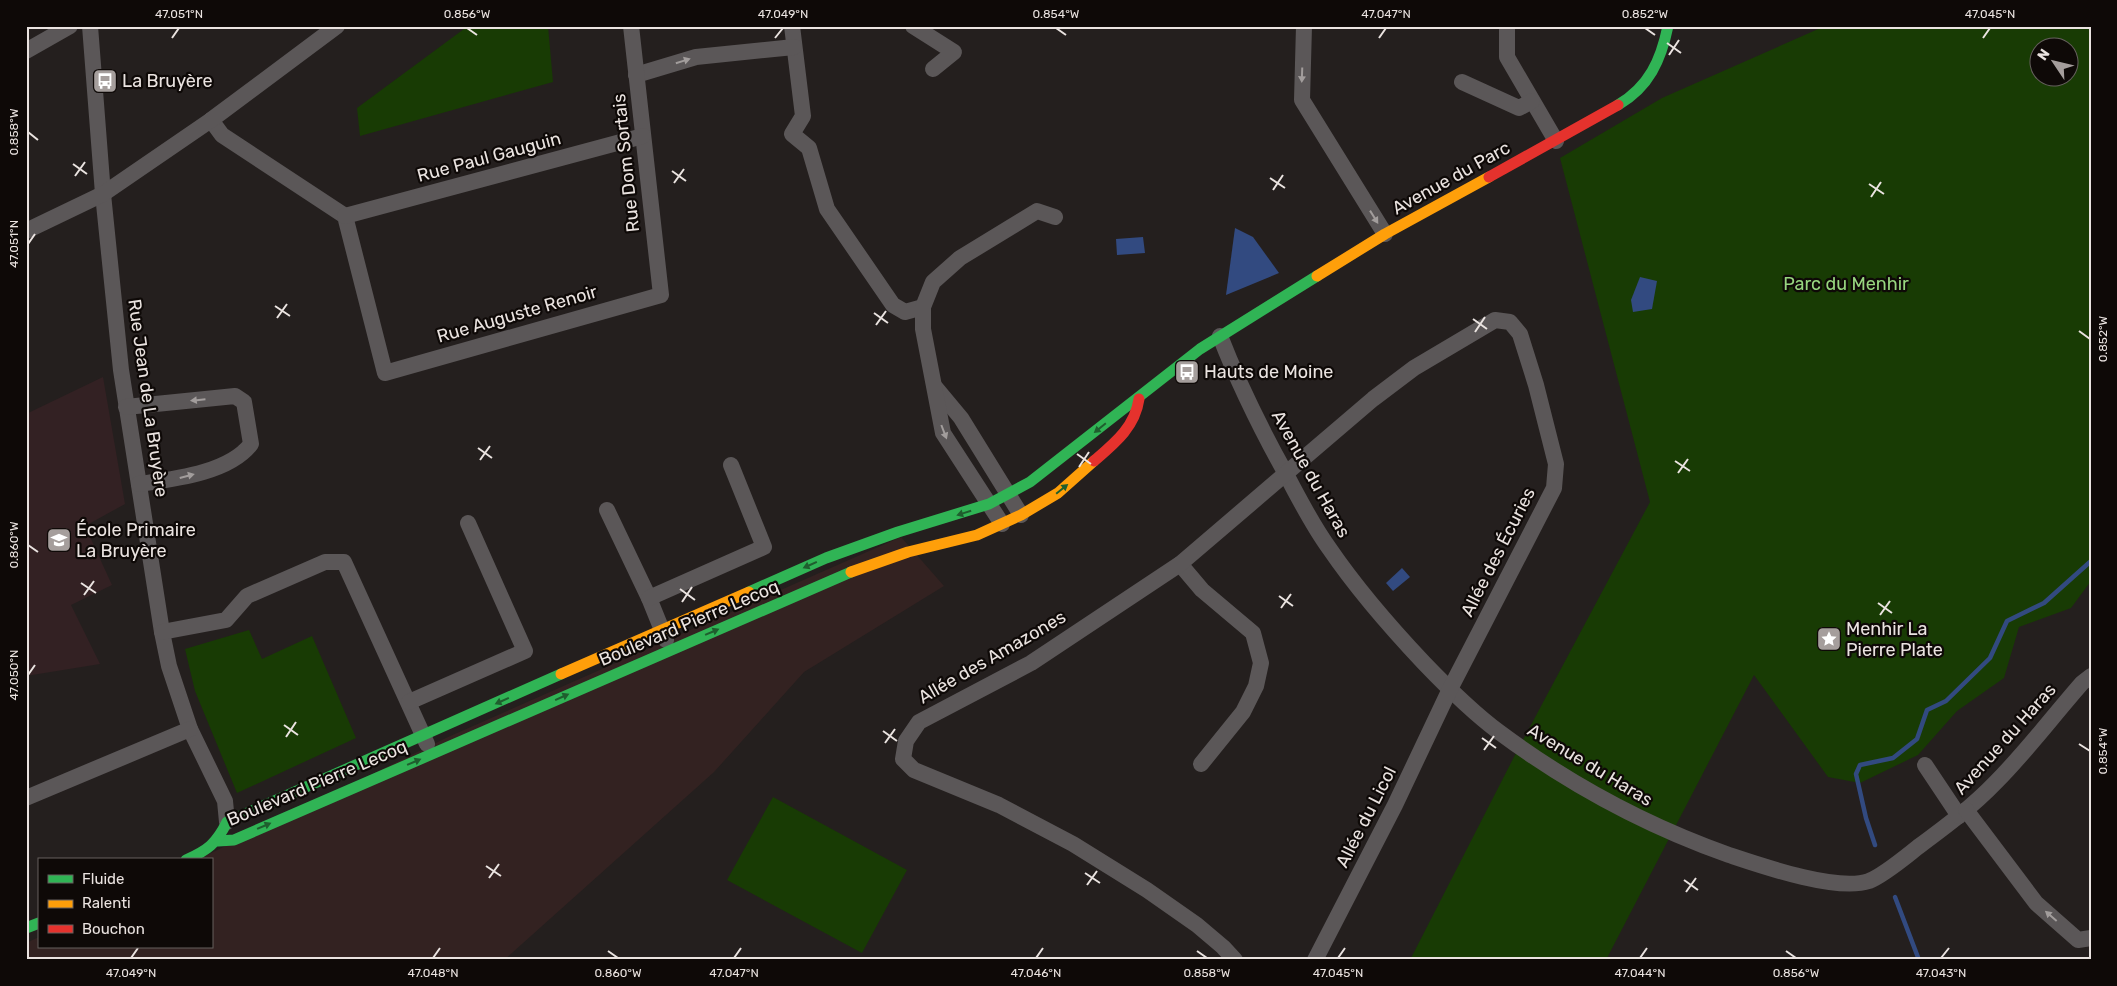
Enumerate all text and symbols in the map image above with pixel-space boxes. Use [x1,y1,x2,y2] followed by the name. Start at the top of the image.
[155,7,203,21] text: 47.051°N
[444,7,491,21] text: 0.856°W
[758,7,808,21] text: 47.049°N
[1033,7,1080,21] text: 0.854°W
[1361,7,1411,21] text: 47.047°N
[1622,7,1669,21] text: 0.852°W
[1965,7,2015,21] text: 47.045°N
[2030,38,2080,88] north arrow
[2034,46,2054,64] text: N
[676,56,691,64] one-way arrow
[1298,67,1306,83] one-way arrow
[92,68,118,94] bus stop icon: La Bruyère
[122,70,213,92] place label: La Bruyère
[608,93,644,233] street label: Rue Dom Sortais
[7,108,21,156] text: 0.858°W
[415,127,563,187] street label: Rue Paul Gauguin
[1388,137,1514,219] street label: Avenue du Parc
[1369,210,1378,223] one-way arrow
[7,220,21,268] text: 47.051°N
[1783,273,1909,295] park label: Parc du Menhir
[434,281,600,347] street label: Rue Auguste Renoir
[123,298,173,498] street label: Rue Jean de La Bruyère
[2096,315,2110,362] text: 0.852°W
[1174,359,1200,385] bus stop icon: Hauts de Moine
[1204,361,1333,383] place label: Hauts de Moine
[190,396,206,404] one-way arrow
[1267,407,1355,541] street label: Avenue du Haras
[1094,422,1107,433] one-way arrow
[940,425,948,440] one-way arrow
[180,472,195,480] one-way arrow
[1055,483,1068,494] one-way arrow
[1456,484,1540,620] street label: Allée des Écuries
[957,510,972,517] one-way arrow
[76,519,196,562] place label: École Primaire La Bruyère
[7,521,21,569] text: 0.860°W
[46,527,72,553] school or university icon: École Primaire La Bruyère
[803,561,817,569] one-way arrow
[596,575,782,671] street label: Boulevard Pierre Lecoq
[914,606,1070,708] street label: Allée des Amazones
[1846,618,1943,661] place label: Menhir La Pierre Plate
[1816,626,1842,652] place icon: Menhir La Pierre Plate
[705,628,719,636] one-way arrow
[7,650,21,700] text: 47.050°N
[1949,679,2061,799] street label: Avenue du Haras
[555,693,569,701] one-way arrow
[495,697,509,705] one-way arrow
[1523,719,1657,811] street label: Avenue du Haras
[2096,727,2110,774] text: 0.854°W
[224,735,410,831] street label: Boulevard Pierre Lecoq
[407,757,421,765] one-way arrow
[1331,763,1401,871] street label: Allée du Licol
[257,822,271,830] one-way arrow
[38,858,212,948] legend
[82,870,124,888] text: Fluide
[82,894,131,912] text: Ralenti
[2045,911,2057,922] one-way arrow
[82,920,145,938] text: Bouchon
[106,966,156,980] text: 47.049°N
[407,966,459,980] text: 47.048°N
[594,966,642,980] text: 0.860°W
[709,966,759,980] text: 47.047°N
[1011,966,1061,980] text: 47.046°N
[1183,966,1231,980] text: 0.858°W
[1313,966,1363,980] text: 47.045°N
[1615,966,1665,980] text: 47.044°N
[1773,966,1820,980] text: 0.856°W
[1916,966,1966,980] text: 47.043°N

